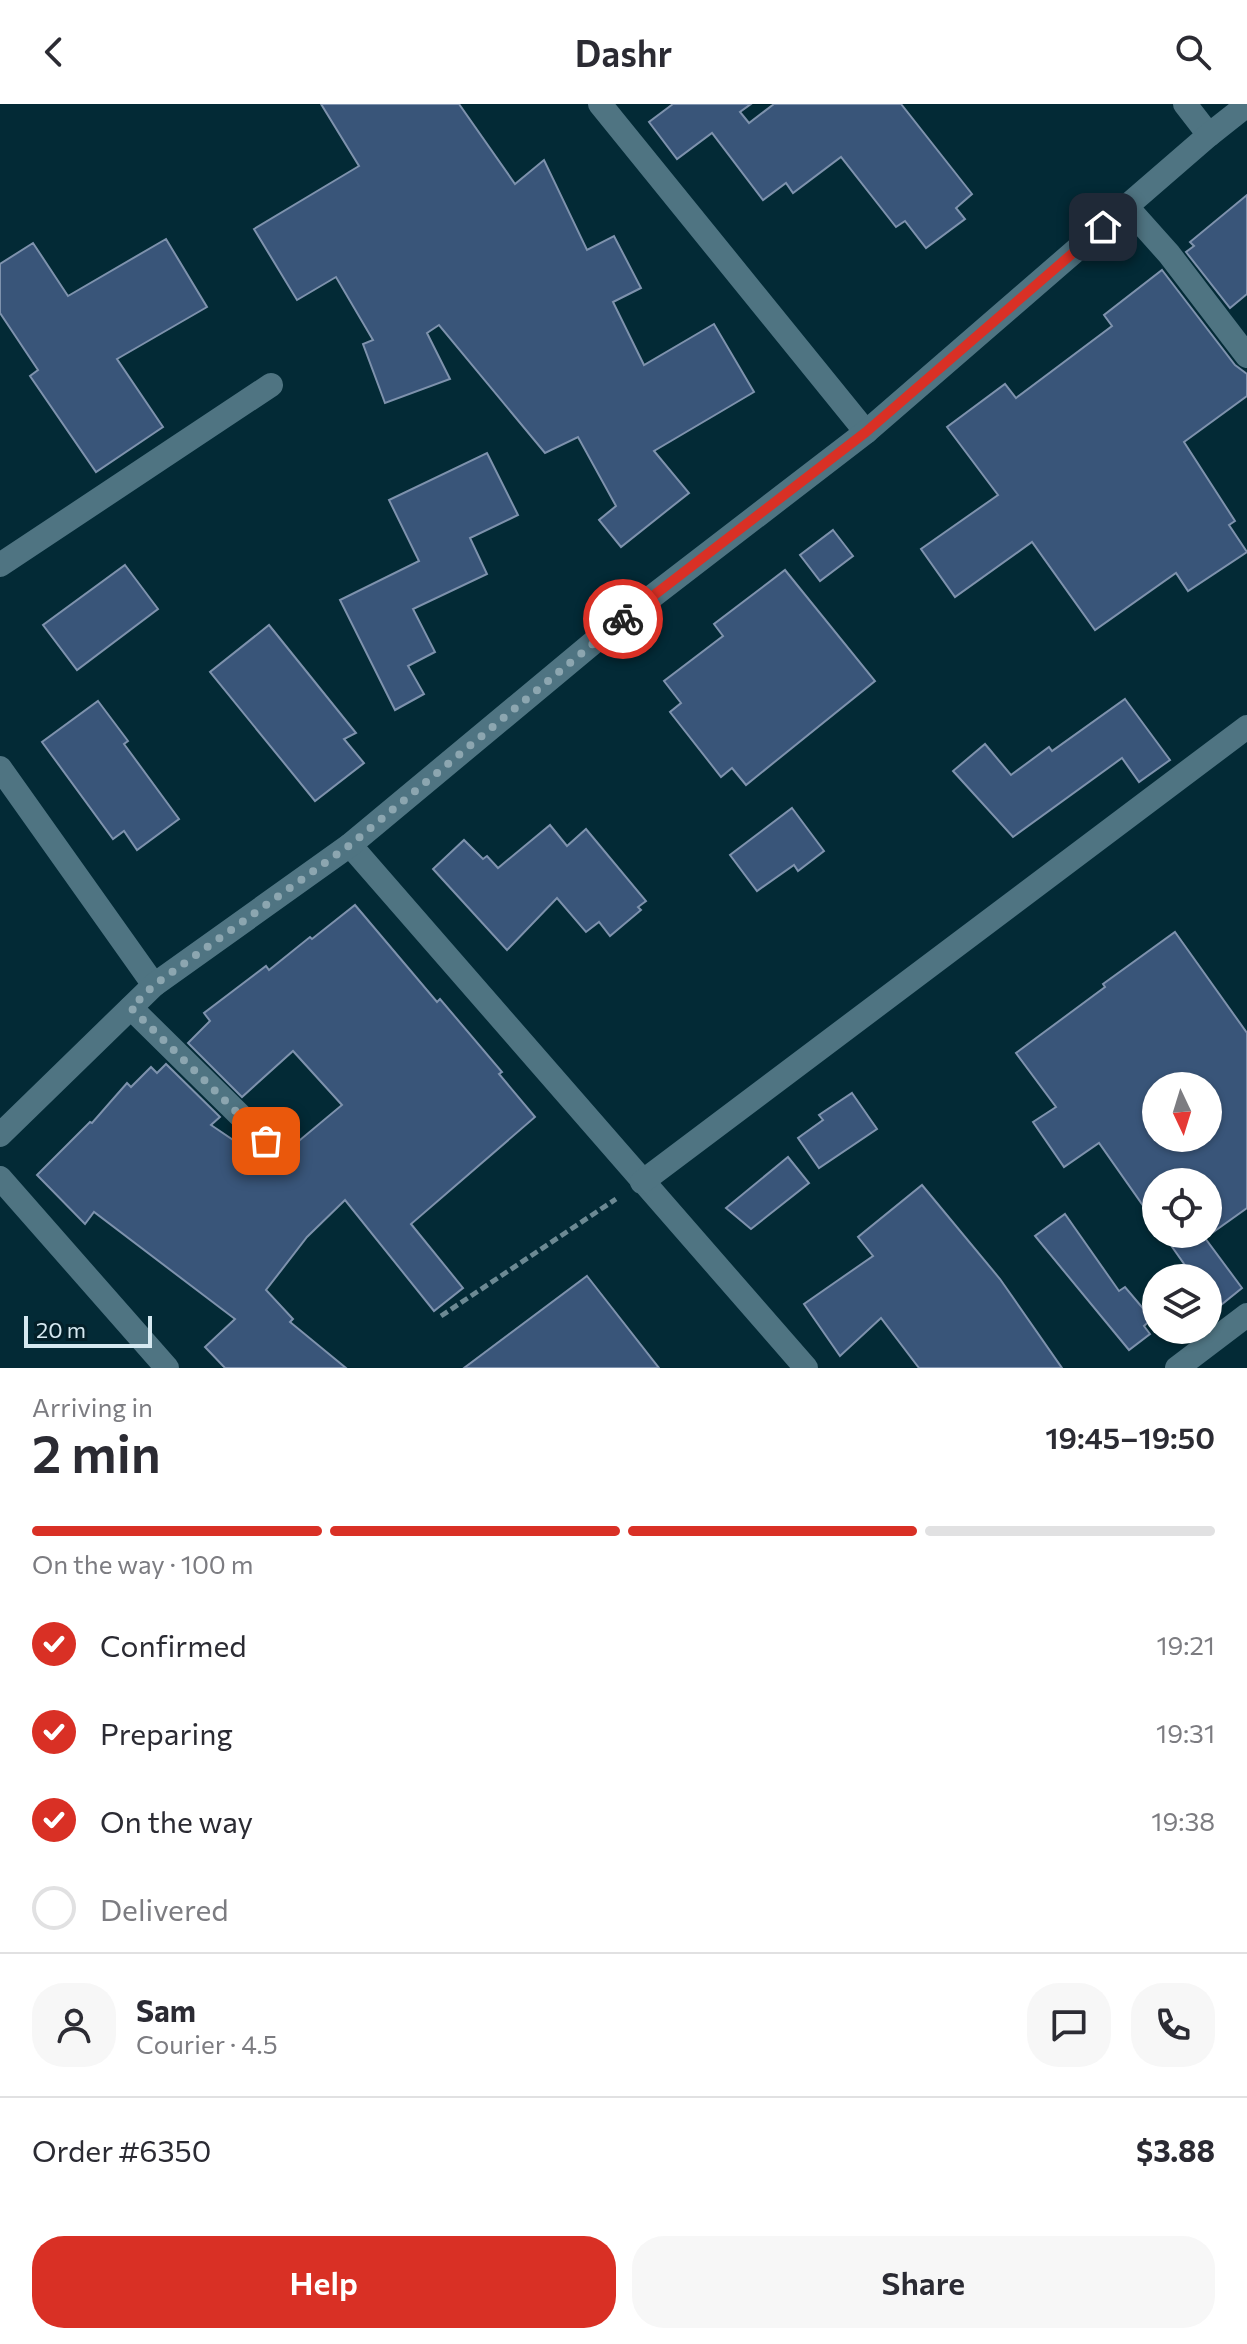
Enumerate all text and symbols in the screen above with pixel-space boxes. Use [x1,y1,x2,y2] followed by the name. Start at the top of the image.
[32,30,76,74] icon: back
[575,30,672,74] text: Dashr
[1171,30,1215,74] icon: search
[1069,193,1137,261] pin
[1081,205,1125,249] icon: home
[583,579,663,659] courier
[601,597,645,641] icon: bike
[1142,1072,1222,1152] north arrow
[1142,1072,1222,1344] map controls
[232,1107,300,1175] pin
[244,1119,288,1163] icon: bag
[1142,1168,1222,1248] button: locate
[1142,1264,1222,1344] button: layers
[24,1312,152,1348] scale bar
[36,1316,86,1343] text: 20 m
[32,1391,153,1422] text: Arriving in
[1045,1418,1215,1455] text: 19:45–19:50
[32,1420,161,1484] text: 2 min
[32,1548,254,1579] text: On the way · 100 m
[32,1622,76,1666] icon: check
[100,1626,247,1663] text: Confirmed
[1156,1629,1215,1660] text: 19:21
[32,1710,76,1754] icon: check
[100,1714,233,1751] text: Preparing
[1156,1717,1215,1748] text: 19:31
[32,1798,76,1842] icon: check
[100,1802,253,1839] text: On the way
[1151,1805,1215,1836] text: 19:38
[100,1890,229,1927] text: Delivered
[32,1983,116,2067] button: person
[1027,1983,1111,2067] button: chat
[1131,1983,1215,2067] button: phone
[136,1991,196,2028] text: Sam
[136,2028,278,2059] text: Courier · 4.5
[32,2131,211,2168] text: Order #6350
[1136,2131,1215,2168] text: $3.88
[32,2236,616,2328] button: Help
[632,2236,1215,2328] button: Share

